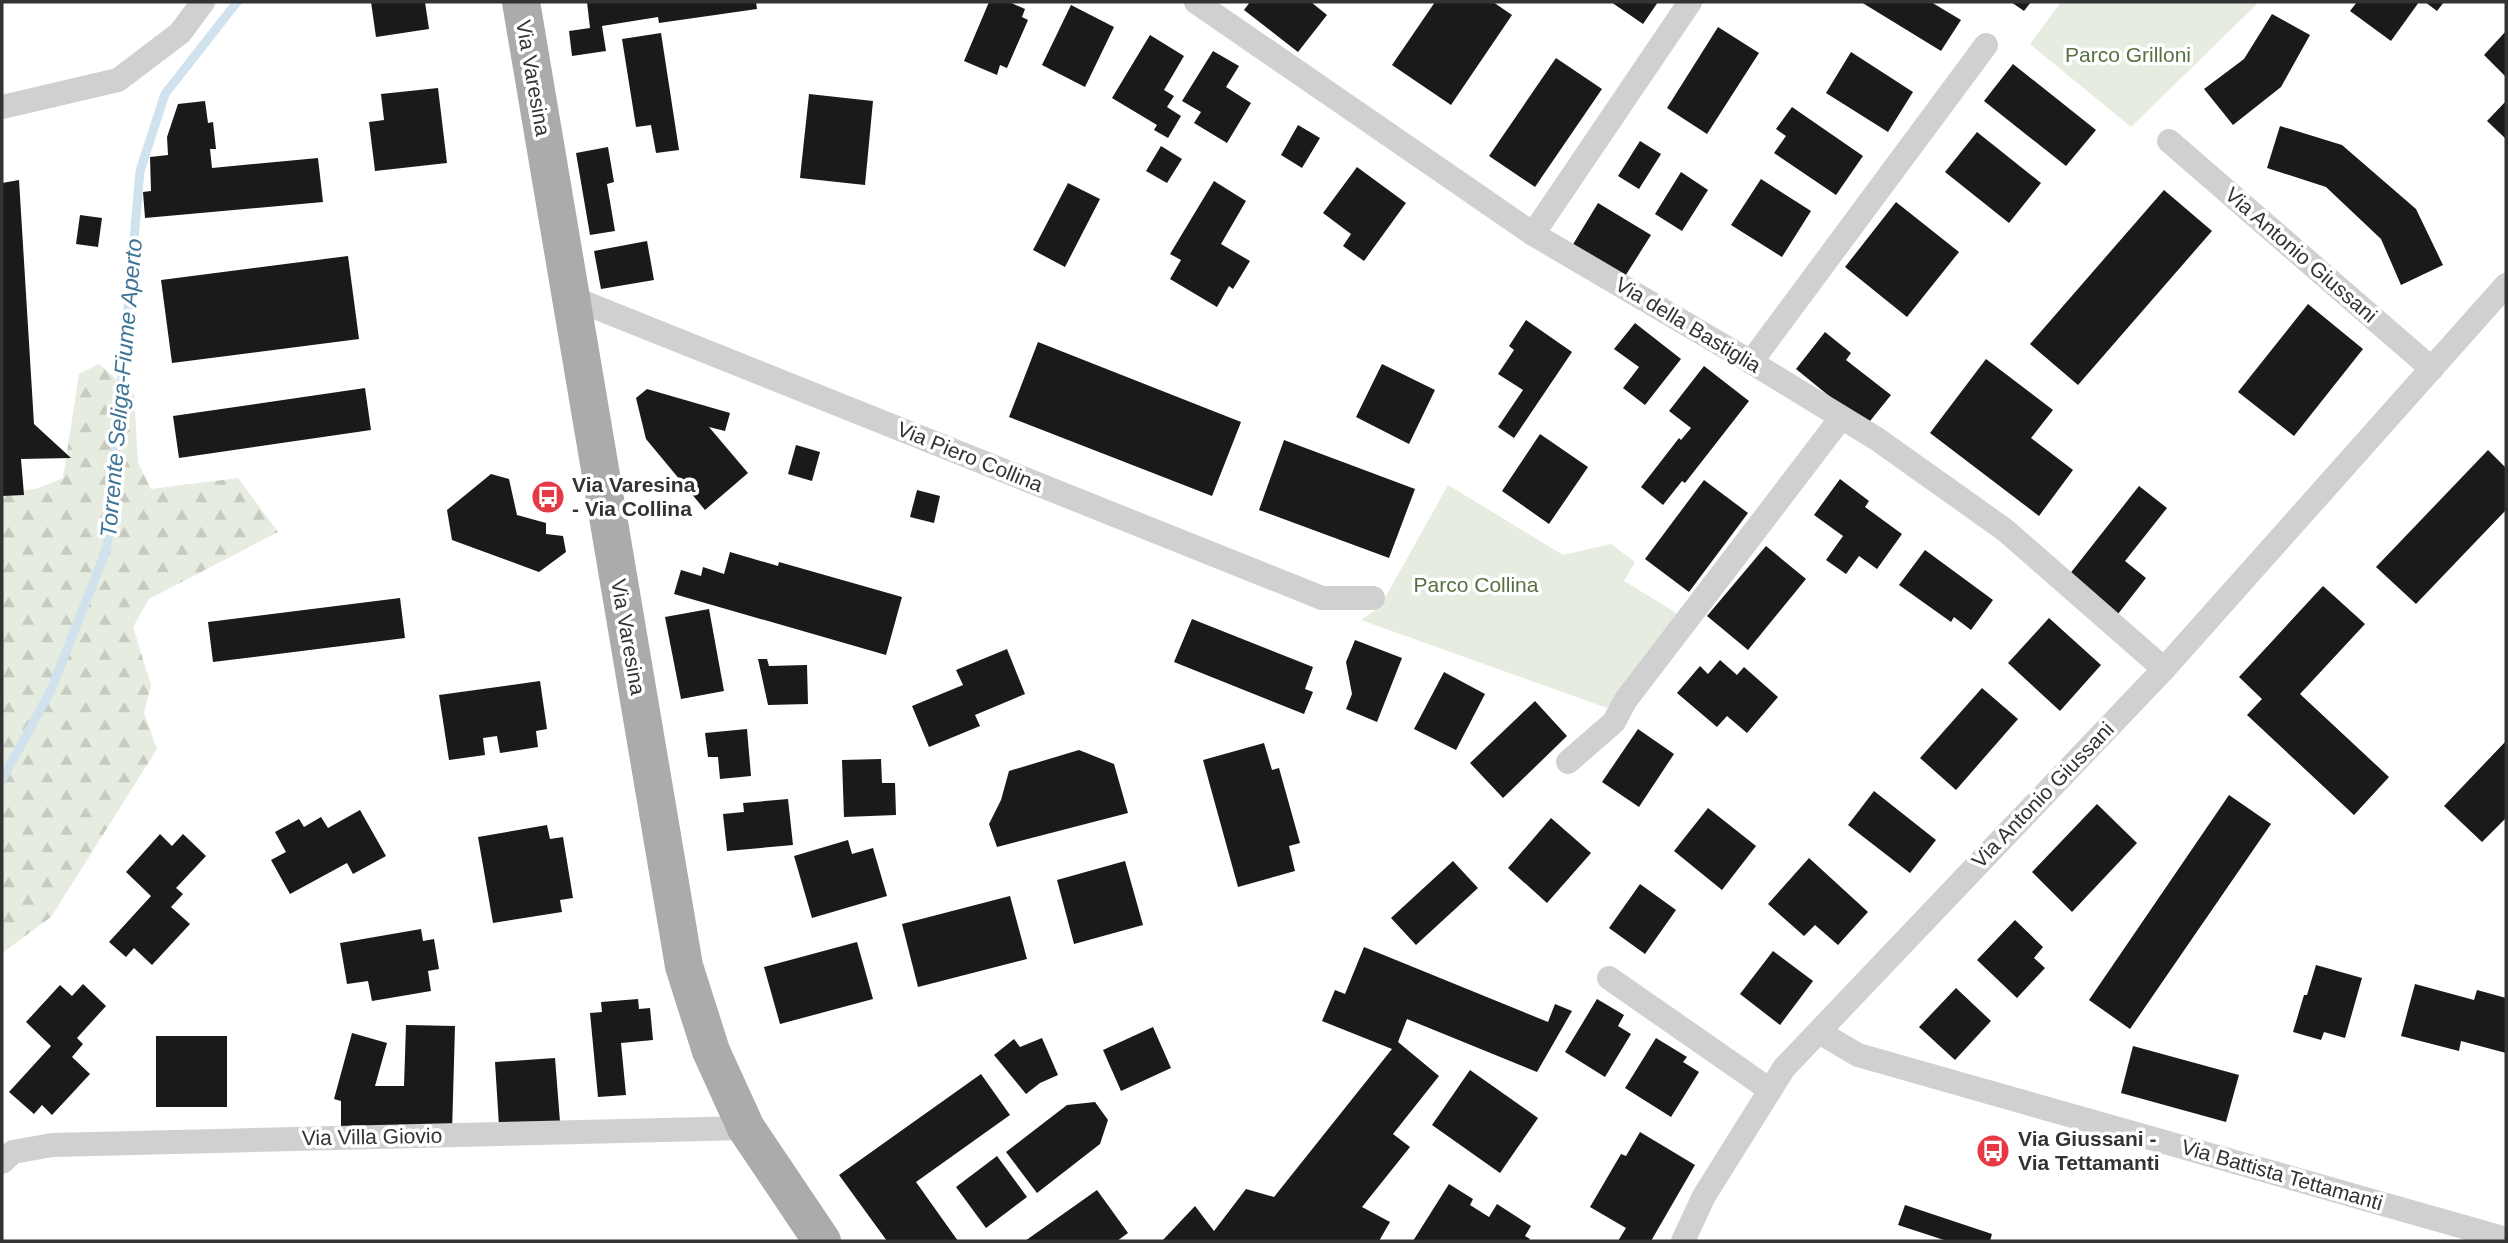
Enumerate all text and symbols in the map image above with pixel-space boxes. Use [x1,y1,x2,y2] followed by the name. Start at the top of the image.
[512,18,555,138] street label: Via Varesina
[2065,43,2191,66] park label: Parco Grilloni
[2221,182,2382,327] street label: Via Antonio Giussani
[95,237,147,539] water label: Torrente Seliga-Fiume Aperto
[1611,272,1765,377] street label: Via della Bastiglia
[894,417,1047,496] street label: Via Piero Collina
[572,473,696,520] place label: Via Varesina - Via Collina
[529,478,567,516] bus stop icon: Via Varesina - Via Collina
[1414,573,1539,596] park label: Parco Collina
[607,577,650,697] street label: Via Varesina
[1967,717,2118,872] street label: Via Antonio Giussani
[302,1124,442,1149] street label: Via Villa Giovio
[2018,1127,2160,1174] place label: Via Giussani - Via Tettamanti
[1974,1132,2012,1170] bus stop icon: Via Giussani - Via Tettamanti
[2179,1135,2385,1214] street label: Via Battista Tettamanti

